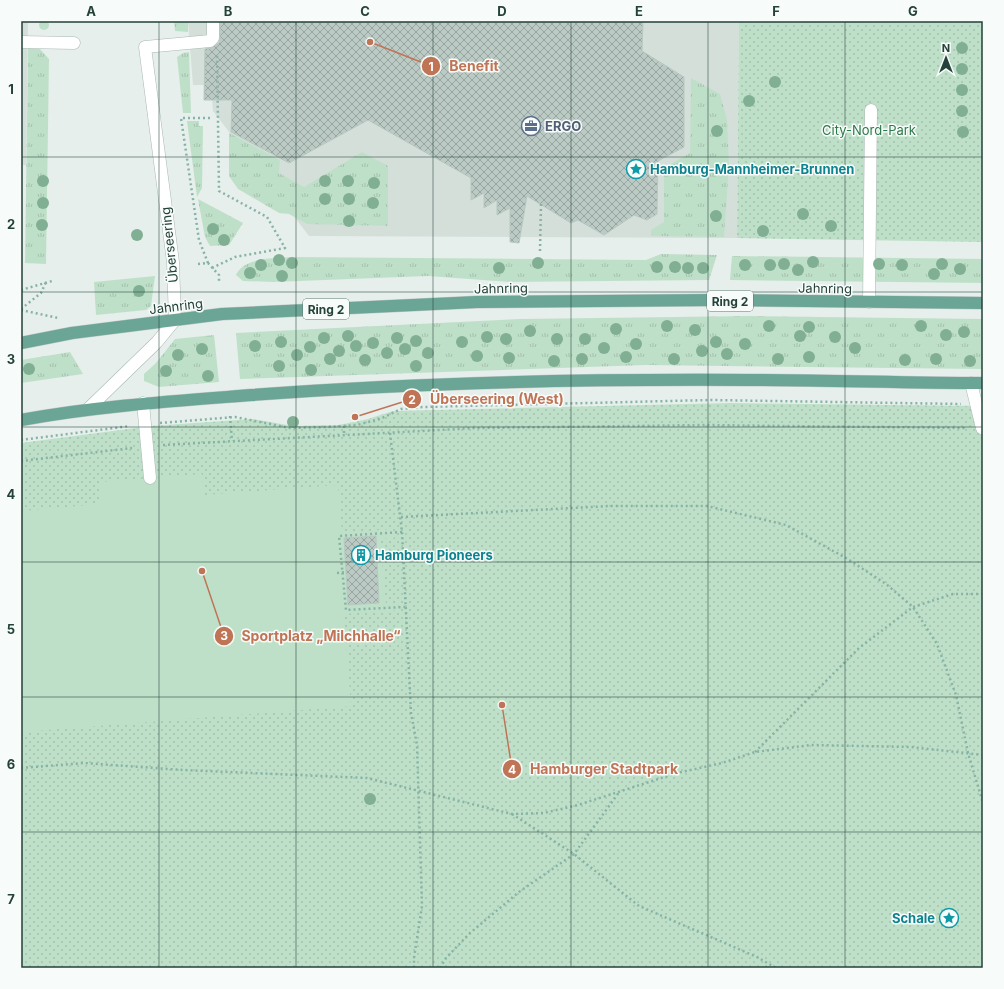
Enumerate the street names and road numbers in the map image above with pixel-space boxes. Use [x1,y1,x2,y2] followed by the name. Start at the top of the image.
[157,206,181,284] street label: Überseering
[474,280,528,296] street label: Jahnring
[798,280,852,296] street label: Jahnring
[707,291,753,311] road number: Ring 2
[148,295,204,317] street label: Jahnring
[303,299,349,319] road number: Ring 2

